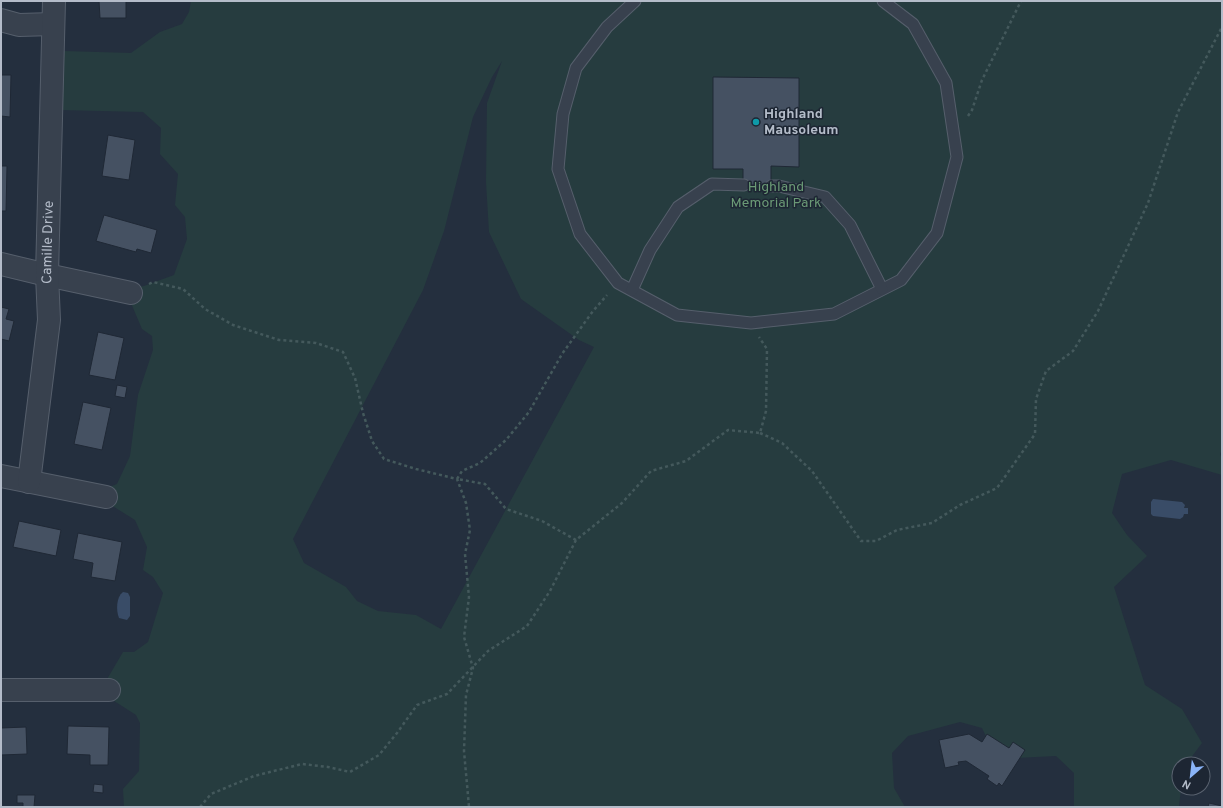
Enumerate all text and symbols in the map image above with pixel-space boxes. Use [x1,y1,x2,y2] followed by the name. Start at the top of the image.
[764,106,839,139] place label: Highland Mausoleum
[751,117,761,127] marker: Highland Mausoleum
[731,179,821,212] park label: Highland Memorial Park
[39,200,57,284] street label: Camille Drive
[1171,756,1211,796] north arrow
[1180,776,1194,792] text: N

